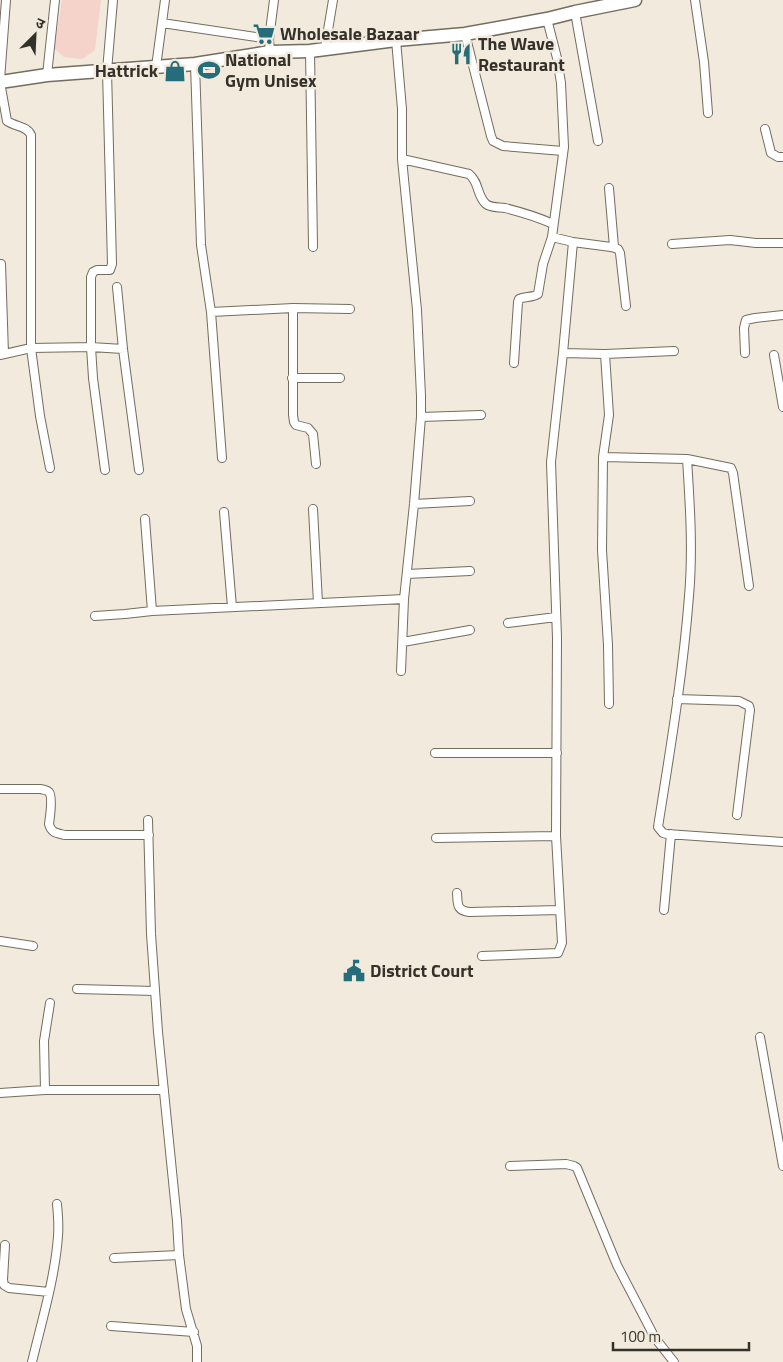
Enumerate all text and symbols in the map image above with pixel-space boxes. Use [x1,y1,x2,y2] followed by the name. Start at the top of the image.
[10,10,60,60] north arrow
[32,11,49,34] text: उ
[280,20,420,47] place label: Wholesale Bazaar
[251,21,277,47] supermarket icon: Wholesale Bazaar
[478,30,565,78] place label: The Wave Restaurant
[448,41,474,67] restaurant icon: The Wave Restaurant
[225,46,317,94] place label: National Gym Unisex
[95,57,159,84] place label: Hattrick
[196,57,222,83] sports icon: National Gym Unisex
[162,58,188,84] shop icon: Hattrick
[370,957,474,984] place label: District Court
[341,958,367,984] public building icon: District Court
[613,1320,749,1352] scale bar
[620,1325,661,1348] text: 100 m

